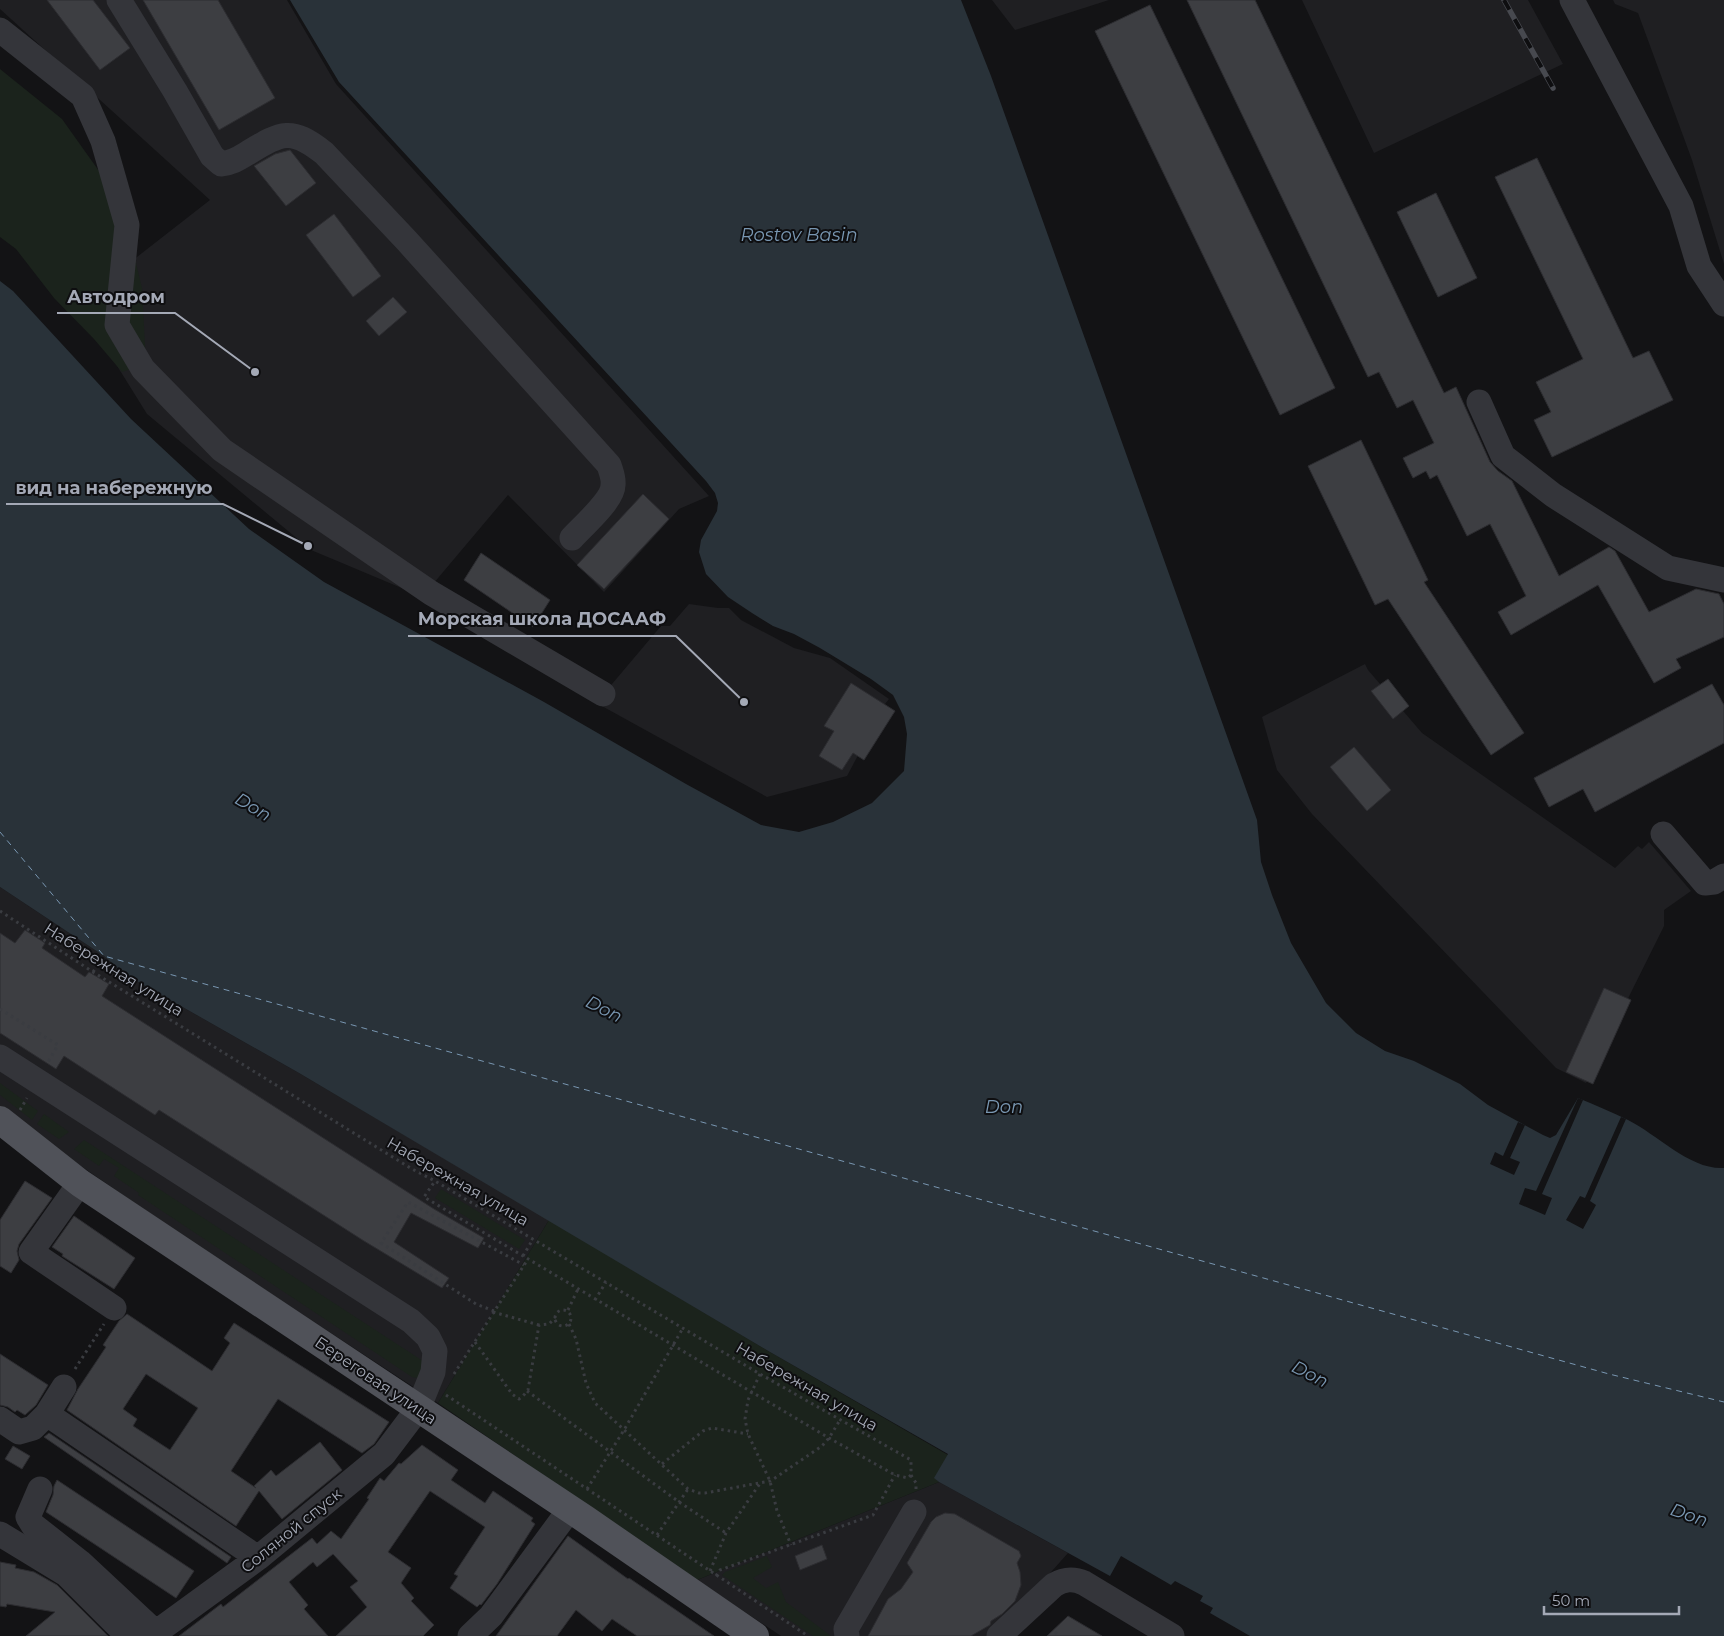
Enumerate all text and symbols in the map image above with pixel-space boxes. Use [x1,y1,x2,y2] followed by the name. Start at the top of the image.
[740,224,858,246] water label: Rostov Basin
[57,280,175,313] callout: Автодром
[67,286,165,308] text: Автодром
[6,471,223,504] callout: вид на набережную
[15,477,213,499] text: вид на набережную
[408,603,676,636] callout: Морская школа ДОСААФ
[418,608,666,630] text: Морская школа ДОСААФ
[231,788,275,826] water label: Don
[41,919,187,1020] street label: Набережная улица
[582,990,626,1028] water label: Don
[985,1096,1023,1118] water label: Don
[383,1133,532,1230] street label: Набережная улица
[311,1333,440,1428] street label: Береговая улица
[732,1338,881,1435] street label: Набережная улица
[1288,1355,1332,1393] water label: Don
[237,1484,346,1577] street label: Соляной спуск
[1667,1498,1711,1532] water label: Don
[1544,1584,1679,1616] scale bar
[1552,1591,1590,1610] text: 50 m

